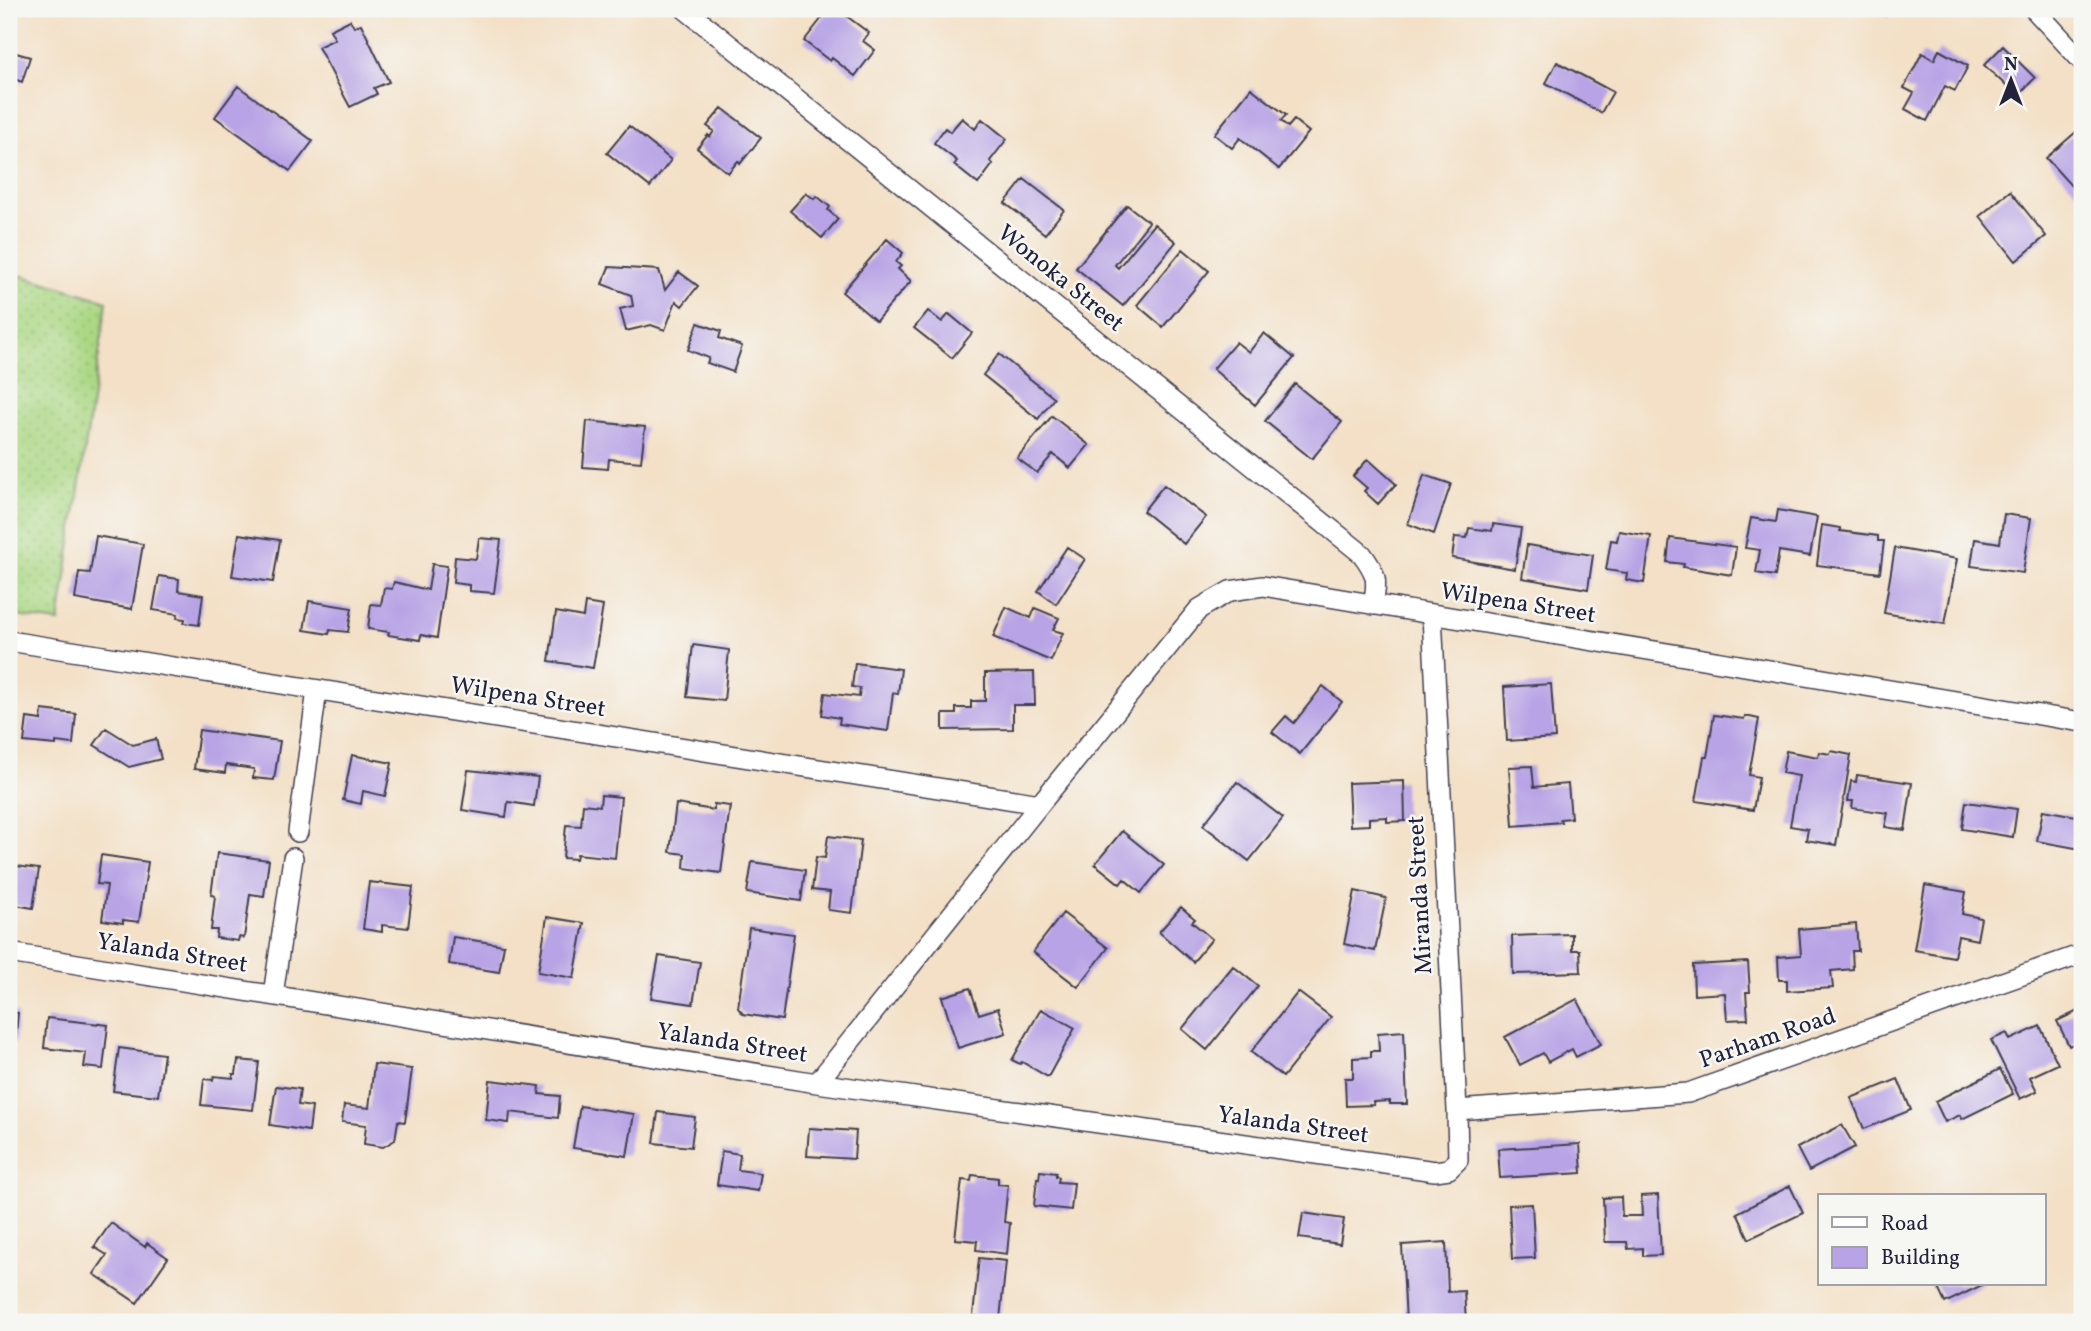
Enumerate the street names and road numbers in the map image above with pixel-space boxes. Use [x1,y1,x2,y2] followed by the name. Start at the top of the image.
[989,217,1131,341] street label: Wonoka Street
[1438,575,1598,633] street label: Wilpena Street
[448,669,608,727] street label: Wilpena Street
[1400,815,1442,975] street label: Miranda Street
[94,925,250,983] street label: Yalanda Street
[1695,1000,1841,1078] street label: Parham Road
[654,1015,810,1073] street label: Yalanda Street
[1215,1099,1371,1153] street label: Yalanda Street

